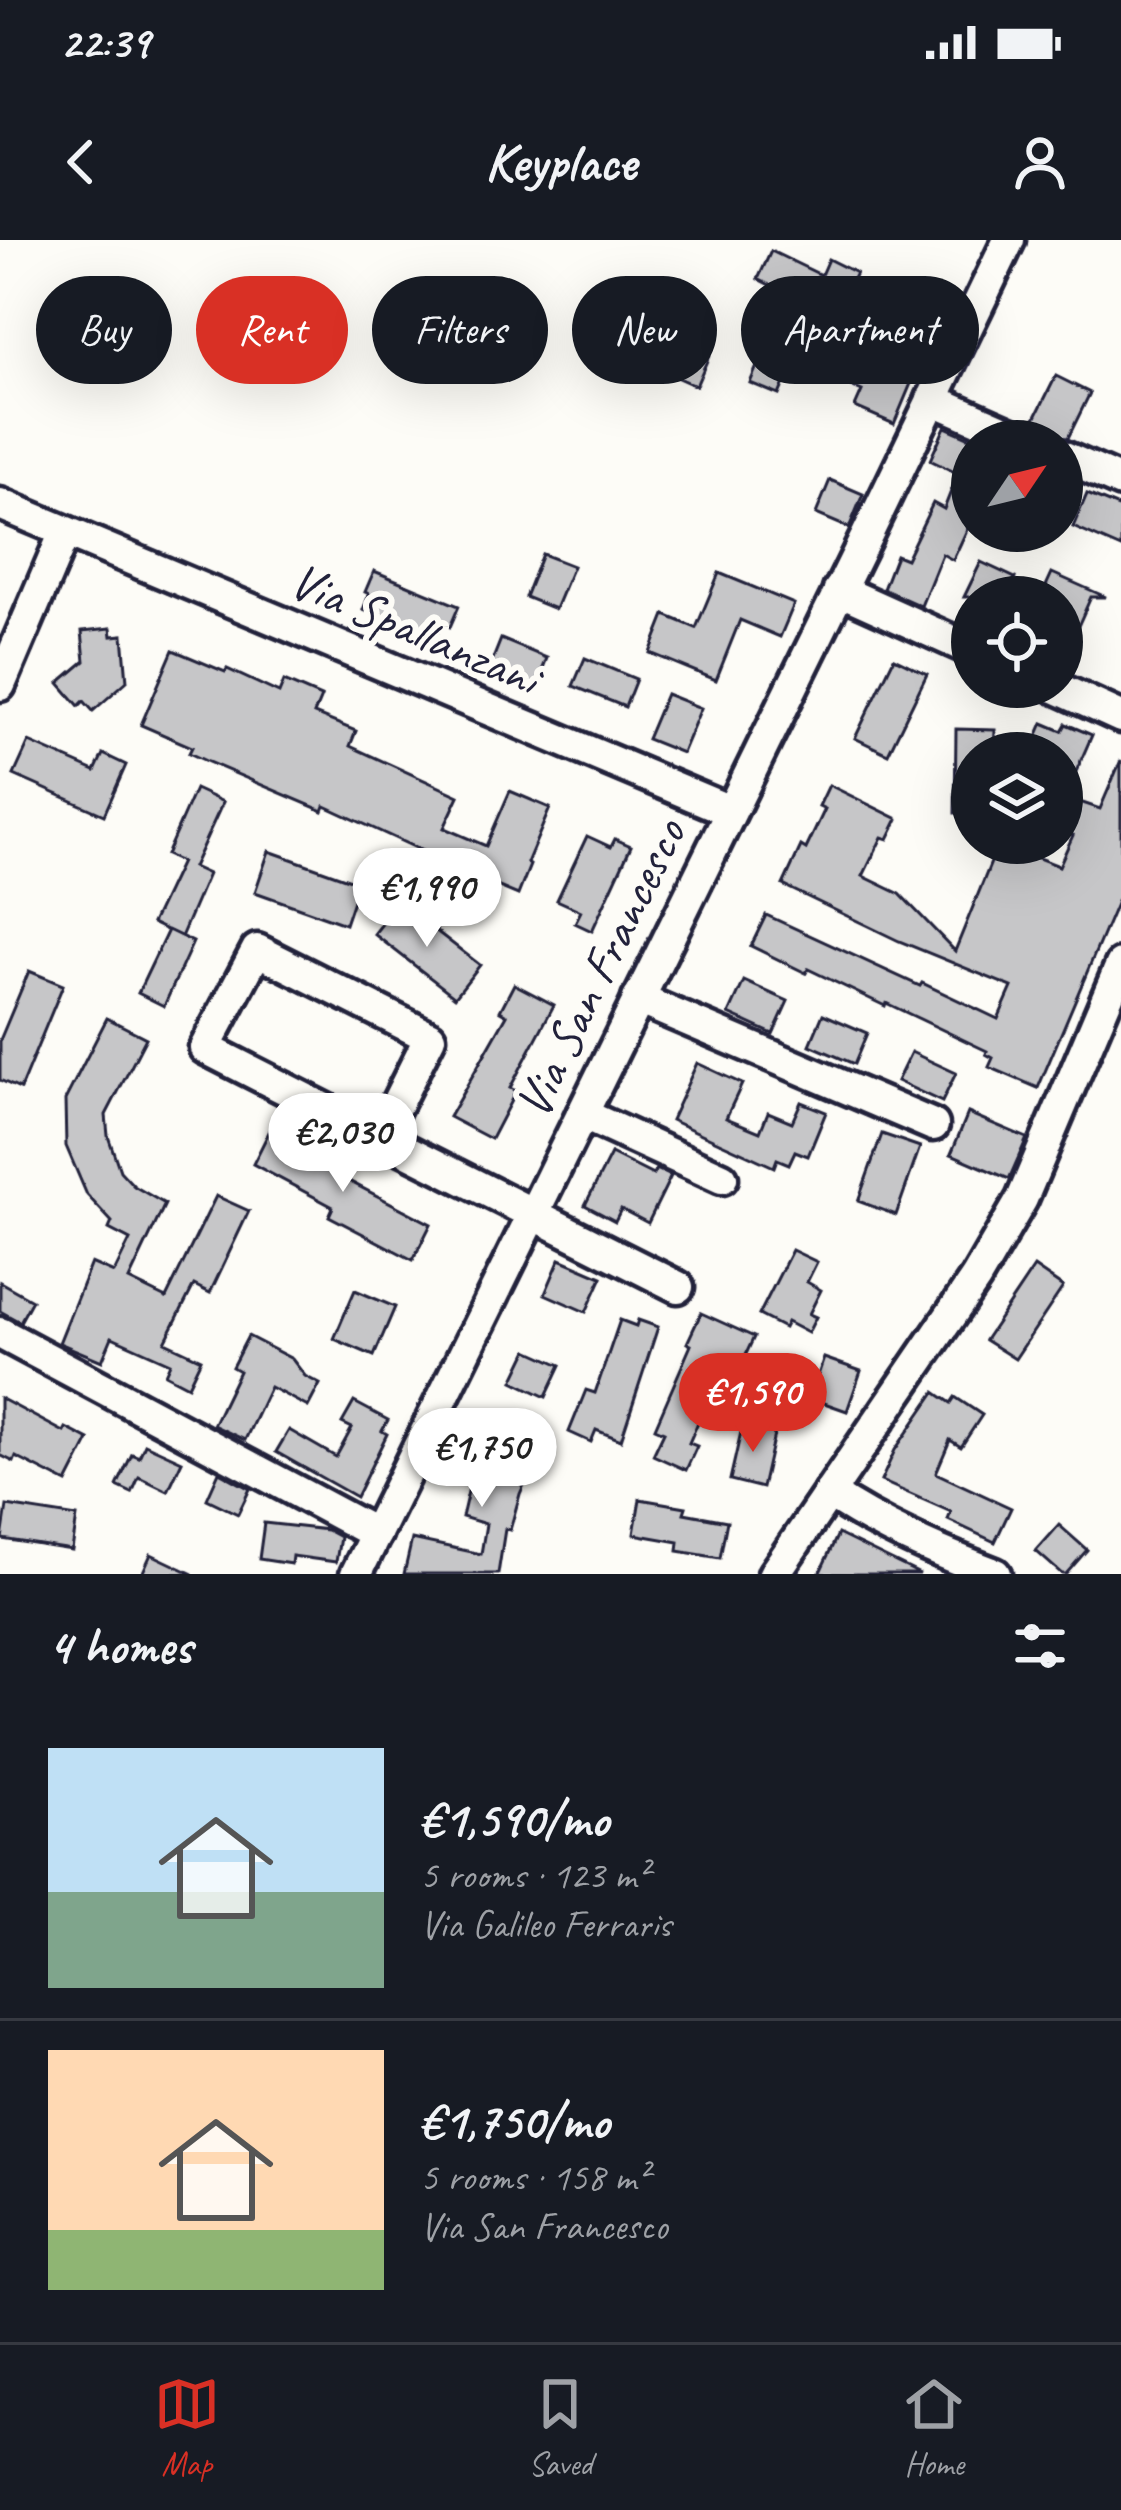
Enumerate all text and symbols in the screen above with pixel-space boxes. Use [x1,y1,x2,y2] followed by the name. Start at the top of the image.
[60,14,149,71] text: 22:39
[485,128,636,196] text: Keyplace
[48,129,114,195] icon: back
[1007,129,1073,195] icon: person
[36,276,172,384] chip: Buy
[196,276,348,384] chip: Rent
[372,276,548,384] chip: Filters
[572,276,717,384] chip: New
[741,276,979,384] chip: Apartment
[951,420,1083,552] north arrow
[951,420,1083,864] map controls
[281,548,554,712] street label: Via Spallanzani
[951,576,1083,708] button: locate
[951,732,1083,864] button: layers
[500,806,701,1128] street label: Via San Francesco
[329,848,525,950] pin: €1,990
[380,862,474,911] text: €1,990
[245,1093,441,1195] pin: €2,030
[295,1107,391,1156] text: €2,030
[655,1353,851,1455] pin: €1,590
[706,1367,800,1416] text: €1,590
[384,1408,580,1510] pin: €1,750
[435,1422,529,1471] text: €1,750
[1007,1613,1073,1679] icon: filters
[48,1614,192,1678] text: 4 homes
[420,1787,609,1851] text: €1,590/mo
[144,1796,288,1940] icon: home
[420,1851,648,1900] text: 5 rooms · 123 m²
[420,1900,671,1949] text: Via Galileo Ferraris
[420,2089,609,2153] text: €1,750/mo
[144,2098,288,2242] icon: home
[420,2153,648,2202] text: 5 rooms · 158 m²
[420,2202,668,2251] text: Via San Francesco
[154,2371,220,2485] tab: Map
[527,2371,593,2485] tab: Saved
[901,2371,967,2485] tab: Home

